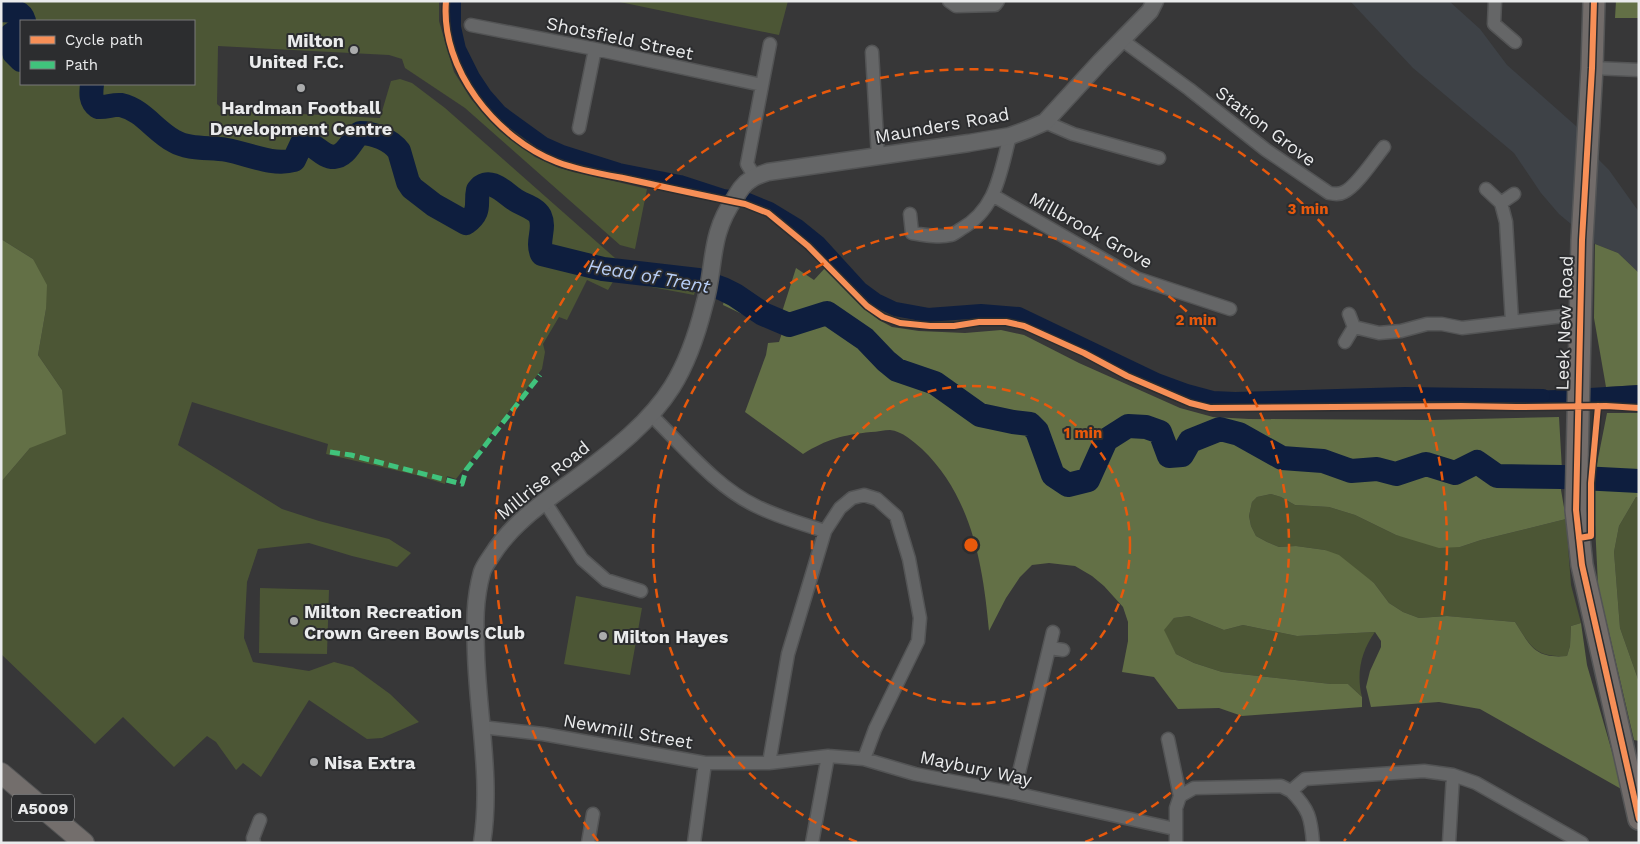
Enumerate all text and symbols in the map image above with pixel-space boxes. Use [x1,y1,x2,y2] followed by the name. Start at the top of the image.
[545,12,696,64] street label: Shotsfield Street
[20,20,195,85] legend
[249,30,344,72] place label: Milton United F.C.
[65,31,143,49] text: Cycle path
[348,44,360,56] marker: Milton United F.C.
[65,56,98,74] text: Path
[295,82,307,94] marker: Hardman Football Development Centre
[1212,82,1320,170] street label: Station Grove
[210,97,392,139] place label: Hardman Football Development Centre
[873,103,1011,147] street label: Maunders Road
[1026,187,1156,273] street label: Millbrook Grove
[1288,200,1328,218] text: 3 min
[586,254,712,298] water label: Head of Trent
[1551,255,1577,391] street label: Leek New Road
[1175,311,1217,329] text: 2 min
[1064,424,1102,442] text: 1 min
[492,436,594,524] street label: Millrise Road
[962,536,980,554] centre of rings
[304,601,525,643] place label: Milton Recreation Crown Green Bowls Club
[288,615,300,627] marker: Milton Recreation Crown Green Bowls Club
[613,626,729,647] place label: Milton Hayes
[597,630,609,642] marker: Milton Hayes
[562,709,695,753] street label: Newmill Street
[918,746,1035,790] street label: Maybury Way
[324,752,416,773] place label: Nisa Extra
[308,756,320,768] marker: Nisa Extra
[12,794,74,821] road number: A5009

